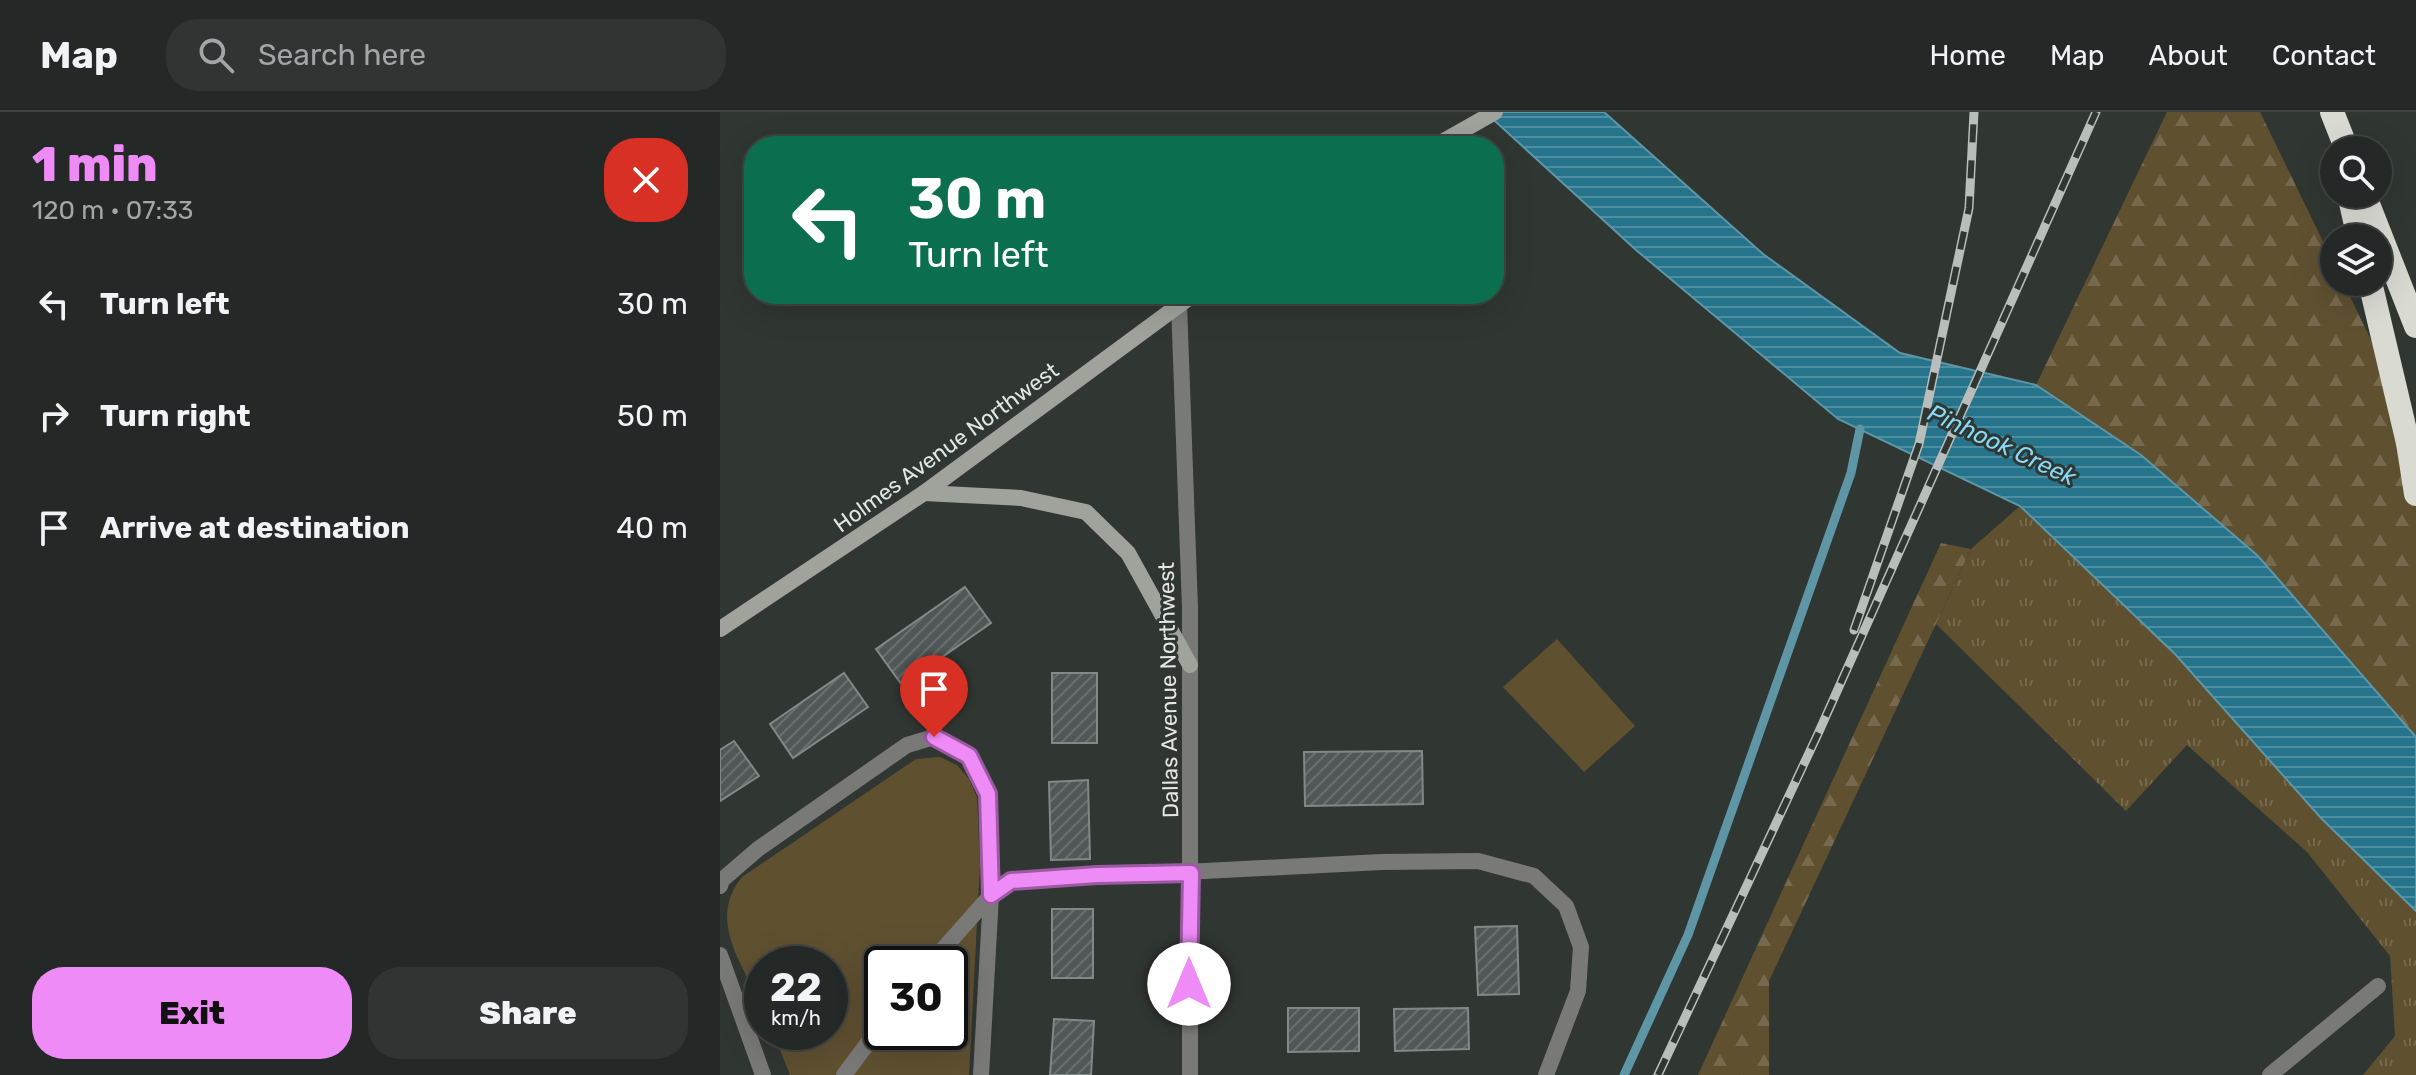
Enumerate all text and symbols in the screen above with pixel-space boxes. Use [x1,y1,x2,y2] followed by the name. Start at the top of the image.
[166,19,726,91] search box
[40,32,118,78] text: Map
[194,33,238,77] icon: search
[258,37,426,73] text: Search here
[1929,39,2006,72] text: Home
[2050,39,2104,72] text: Map
[2148,39,2228,72] text: About
[2272,39,2376,72] text: Contact
[32,136,158,193] text: 1 min
[2320,136,2392,296] map controls
[2320,136,2392,208] button: search
[604,138,688,222] button: close
[908,166,1046,232] text: 30 m
[776,168,880,272] icon: left
[32,195,193,226] text: 120 m · 07:33
[2320,224,2392,296] button: layers
[908,233,1049,276] text: Turn left
[32,282,76,326] icon: left
[100,286,230,322] text: Turn left
[617,286,688,322] text: 30 m
[828,356,1064,538] street label: Holmes Avenue Northwest
[32,394,76,438] icon: right
[100,398,251,434] text: Turn right
[617,398,688,434] text: 50 m
[1924,398,2081,492] water label: Pinhook Creek
[32,506,76,550] icon: arrive
[100,510,410,546] text: Arrive at destination
[616,510,688,546] text: 40 m
[1153,561,1184,818] street label: Dallas Avenue Northwest
[900,655,968,737] pin
[912,667,956,711] icon: arrive
[1147,942,1231,1026] position arrow
[864,946,968,1050] speed limit sign: 30
[770,964,822,1011] text: 22
[32,967,352,1059] button: Exit
[368,967,688,1059] button: Share
[771,1006,821,1030] text: km/h

